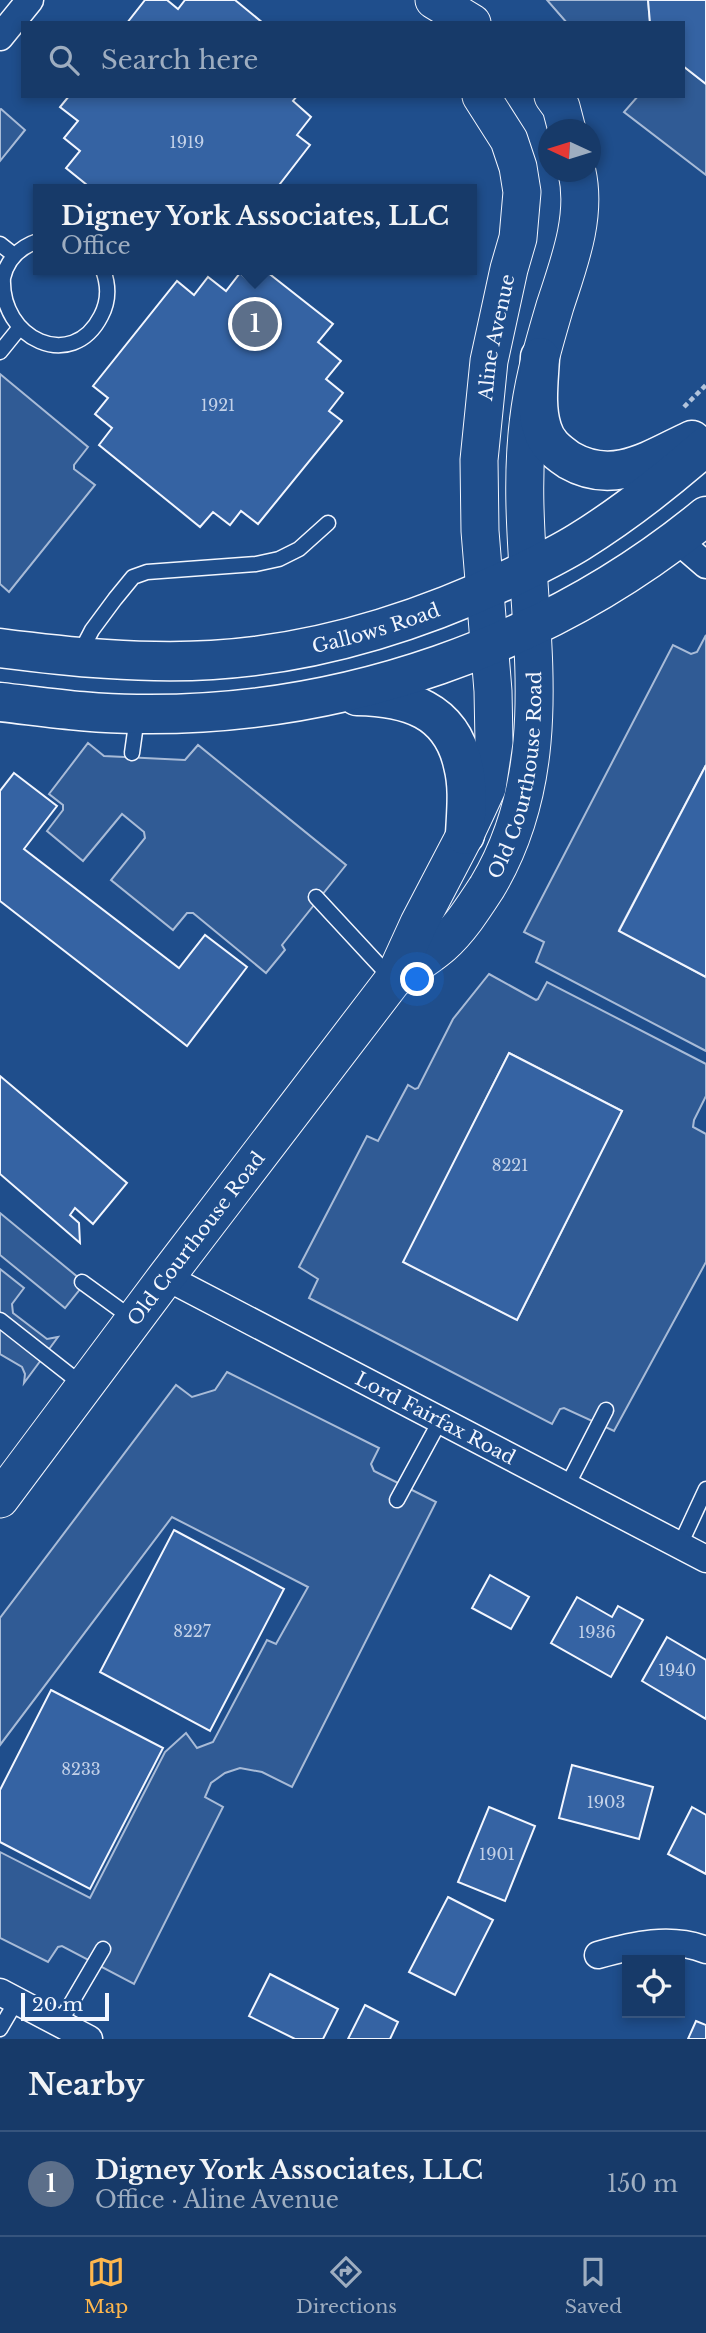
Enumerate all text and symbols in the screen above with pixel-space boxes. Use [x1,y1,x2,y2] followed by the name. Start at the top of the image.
[21,21,685,98] search box
[45,41,83,79] icon: search
[101,44,258,76] text: Search here
[538,119,601,182] north arrow
[170,132,204,152] house number: 1919
[33,184,477,275] popup
[61,200,449,232] text: Digney York Associates, LLC
[61,232,131,260] text: Office
[473,272,519,403] street label: Aline Avenue
[232,298,278,350] pin: 1
[201,395,235,415] house number: 1921
[310,598,443,658] street label: Gallows Road
[482,671,546,883] street label: Old Courthouse Road
[400,962,434,996] your location
[122,1147,269,1330] street label: Old Courthouse Road
[492,1155,528,1175] house number: 8221
[352,1366,520,1469] street label: Lord Fairfax Road
[173,1621,212,1641] house number: 8227
[578,1622,616,1642] house number: 1936
[658,1660,696,1680] house number: 1940
[61,1759,101,1779] house number: 8233
[587,1792,625,1812] house number: 1903
[479,1844,515,1864] house number: 1901
[622,1955,685,2018] map controls
[622,1955,685,2018] button: locate
[21,1990,108,2022] scale bar
[32,1993,83,2016] text: 20 m
[28,2066,144,2103] text: Nearby
[95,2154,483,2186] text: Digney York Associates, LLC
[46,2170,56,2198] text: 1
[607,2170,678,2198] text: 150 m
[95,2186,339,2214] text: Office · Aline Avenue
[84,2253,128,2318] tab: Map
[296,2253,397,2318] tab: Directions
[565,2253,622,2318] tab: Saved

